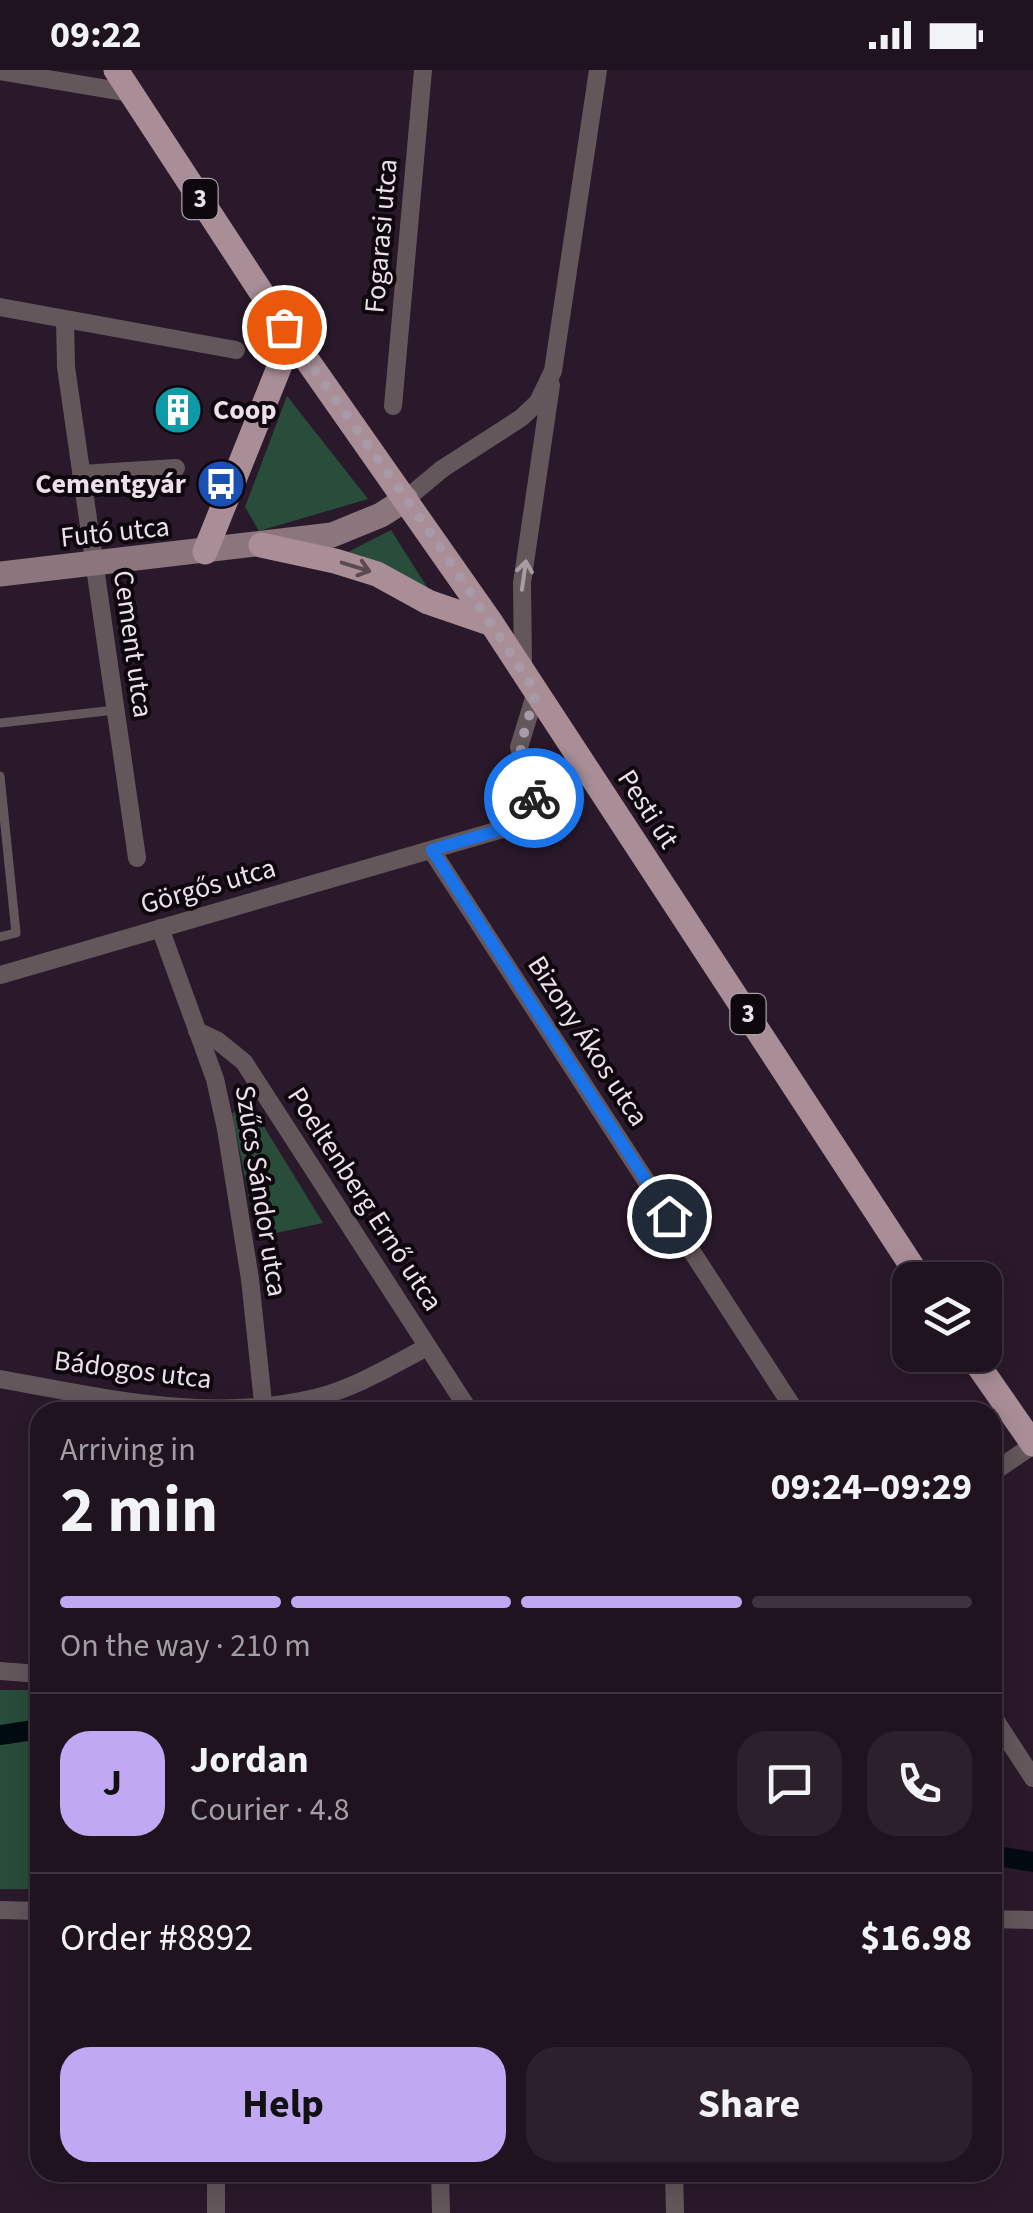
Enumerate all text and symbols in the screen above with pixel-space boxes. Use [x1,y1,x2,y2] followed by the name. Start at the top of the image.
[50,8,142,62] text: 09:22
[354,157,408,315] street label: Fogarasi utca
[182,179,218,219] road number: 3
[242,285,327,370] pin
[257,300,312,355] icon: bag
[152,384,204,436] building icon: Coop
[213,390,276,430] place label: Coop
[195,458,247,510] bus stop icon: Cementgyár
[35,464,187,504] place label: Cementgyár
[59,506,171,558] street label: Futó utca
[515,559,534,591] one-way arrow
[340,560,371,578] one-way arrow
[103,568,163,720] street label: Cement utca
[484,748,584,848] courier
[608,762,689,857] street label: Pesti út
[507,771,562,826] icon: bike
[136,848,280,924] street label: Görgős utca
[518,948,658,1134] street label: Bizony Ákos utca
[730,994,766,1034] road number: 3
[278,1079,452,1319] street label: Poeltenberg Ernő utca
[225,1083,297,1299] street label: Szűcs Sándor utca
[627,1174,712,1259] pin
[642,1189,697,1244] icon: home
[892,1262,1002,1372] map controls
[892,1262,1002,1372] button: layers
[52,1340,214,1400] street label: Bádogos utca
[60,1427,196,1473] text: Arriving in
[770,1460,972,1514] text: 09:24–09:29
[60,1464,218,1557] text: 2 min
[60,1623,311,1669] text: On the way · 210 m
[737,1731,842,1836] button: chat
[867,1731,972,1836] button: phone
[190,1733,309,1787] text: Jordan
[103,1756,122,1810] text: J
[190,1787,350,1833] text: Courier · 4.8
[60,1911,253,1965] text: Order #8892
[860,1911,972,1965] text: $16.98
[60,2047,506,2162] button: Help
[526,2047,972,2162] button: Share

